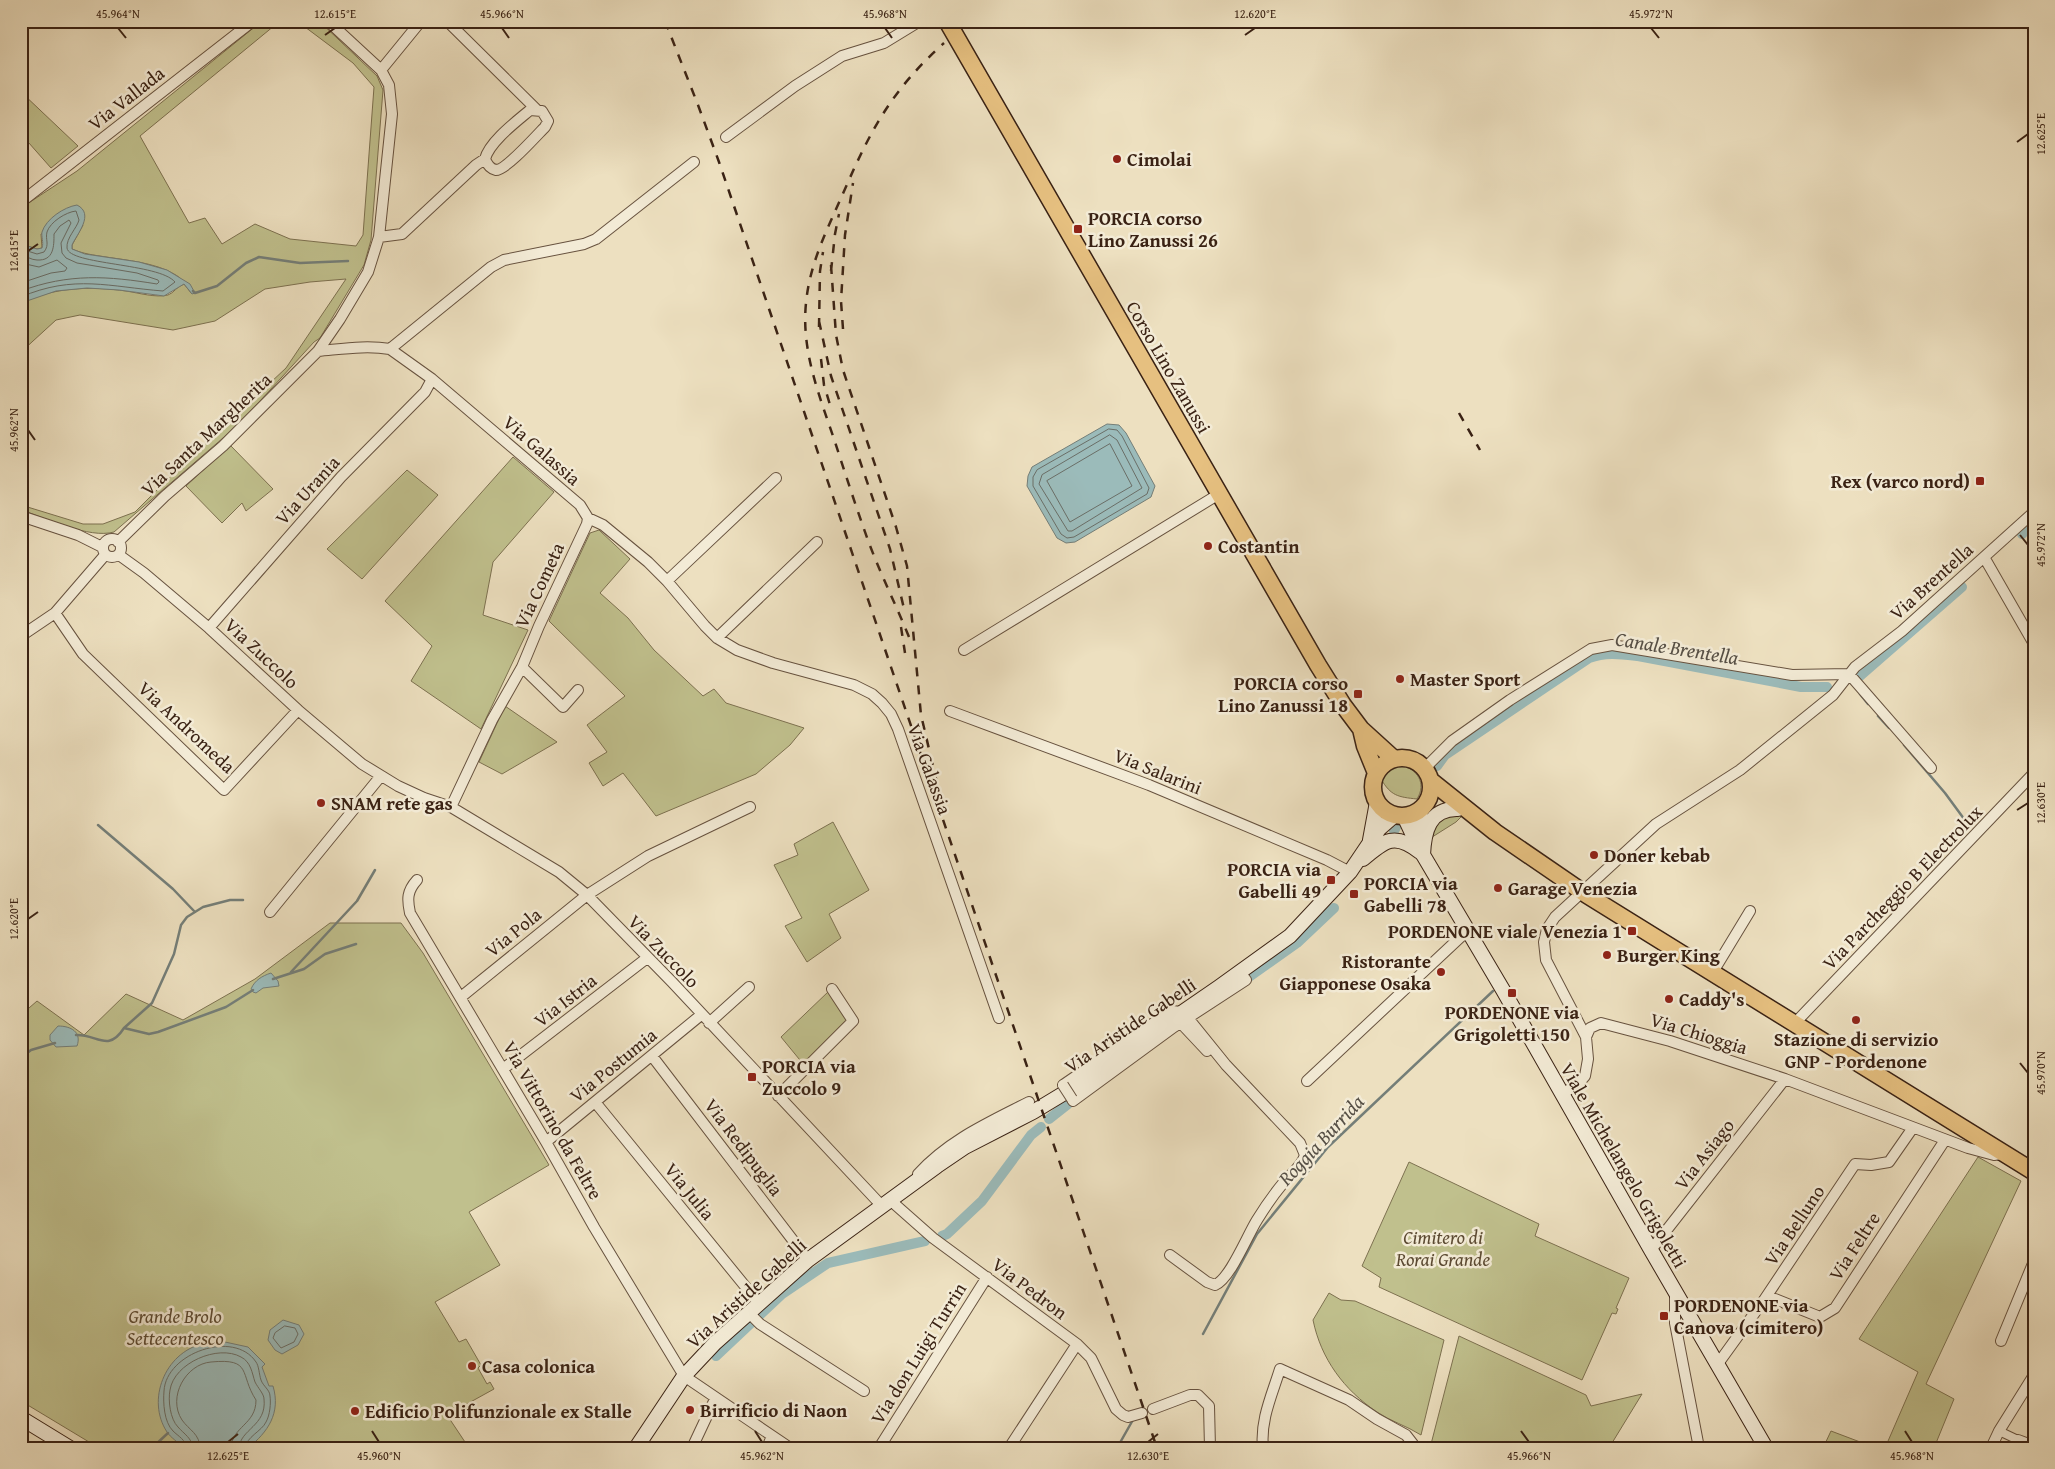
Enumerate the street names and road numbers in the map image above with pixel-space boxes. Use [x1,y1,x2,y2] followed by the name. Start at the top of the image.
[82,59,170,137] street label: Via Vallada
[1120,296,1218,438] street label: Corso Lino Zanussi
[134,366,278,502] street label: Via Santa Margherita
[497,408,587,492] street label: Via Galassia
[268,449,346,531] street label: Via Urania
[1883,536,1979,626] street label: Via Brentella
[507,538,571,632] street label: Via Cometa
[218,611,306,695] street label: Via Zuccolo
[132,674,242,780] street label: Via Andromeda
[901,720,959,818] street label: Via Galassia
[1110,741,1206,801] street label: Via Salarini
[1816,798,1989,976] street label: Via Parcheggio B Electrolux
[479,901,547,963] street label: Via Pola
[622,908,706,994] street label: Via Zuccolo
[528,966,602,1034] street label: Via Istria
[1059,971,1201,1079] street label: Via Aristide Gabelli
[1647,1005,1751,1061] street label: Via Chioggia
[563,1021,663,1109] street label: Via Postumia
[496,1036,610,1204] street label: Via Vittorino da Feltre
[1554,1057,1694,1273] street label: Viale Michelangelo Grigoletti
[698,1092,790,1202] street label: Via Redipuglia
[1667,1112,1741,1196] street label: Via Asiago
[658,1156,722,1226] street label: Via Julia
[1757,1179,1831,1271] street label: Via Belluno
[1821,1206,1887,1286] street label: Via Feltre
[680,1231,812,1355] street label: Via Aristide Gabelli
[986,1250,1074,1326] street label: Via Pedron
[863,1277,973,1429] street label: Via don Luigi Turrin

